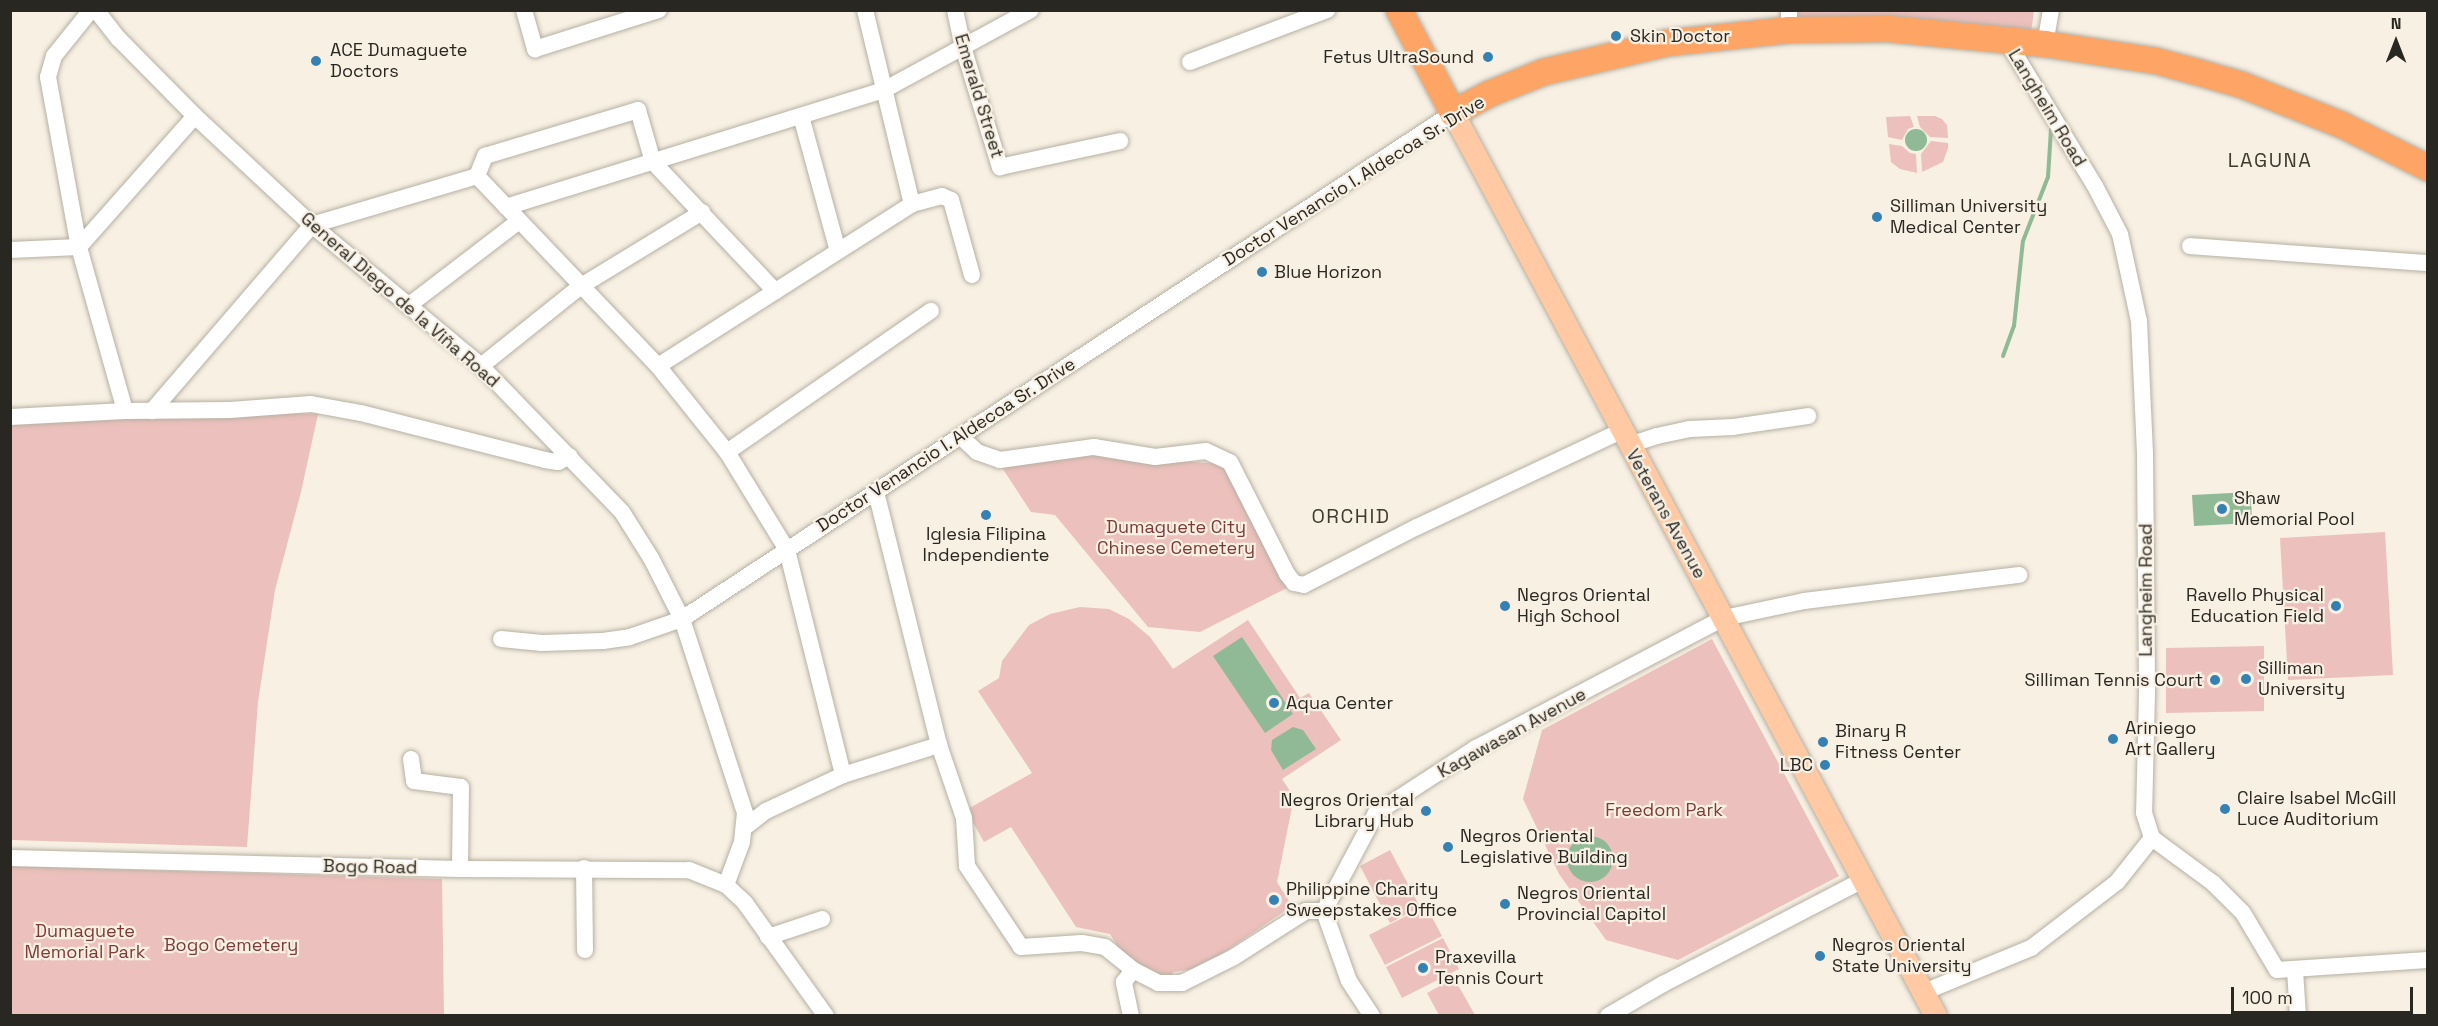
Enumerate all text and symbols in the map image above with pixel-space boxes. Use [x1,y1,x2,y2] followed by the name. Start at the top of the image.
[2366,12,2426,72] north arrow
[2391,13,2401,34] text: N
[1630,25,1730,47] place label: Skin Doctor
[1607,27,1625,45] marker: Skin Doctor
[950,31,1008,161] street label: Emerald Street
[330,40,468,82] place label: ACE Dumaguete Doctors
[2003,45,2091,171] street label: Langheim Road
[1323,46,1474,68] place label: Fetus UltraSound
[1479,48,1497,66] marker: Fetus UltraSound
[307,52,325,70] marker: ACE Dumaguete Doctors
[1219,91,1489,271] street label: Doctor Venancio I. Aldecoa Sr. Drive
[2228,148,2312,172] district label: LAGUNA
[1890,196,2047,238] place label: Silliman University Medical Center
[296,208,504,392] street label: General Diego de la Viña Road
[1868,208,1886,226] marker: Silliman University Medical Center
[1274,261,1382,283] place label: Blue Horizon
[1255,265,1269,279] marker: Blue Horizon
[812,353,1080,537] street label: Doctor Venancio I. Aldecoa Sr. Drive
[1621,445,1711,583] street label: Veterans Avenue
[2234,488,2355,530] place label: Shaw Memorial Pool
[2215,502,2229,516] marker: Shaw Memorial Pool
[1311,504,1391,528] district label: ORCHID
[979,508,993,522] marker: Iglesia Filipina Independiente
[1097,517,1255,560] park label: Dumaguete City Chinese Cemetery
[2135,523,2157,657] street label: Langheim Road
[922,524,1050,566] place label: Iglesia Filipina Independiente
[1517,585,1651,628] place label: Negros Oriental High School
[2186,585,2324,628] place label: Ravello Physical Education Field
[1498,599,1512,613] marker: Negros Oriental High School
[2329,599,2343,613] marker: Ravello Physical Education Field
[2258,658,2345,700] place label: Silliman University
[2024,669,2203,691] place label: Silliman Tennis Court
[2239,672,2253,686] marker: Silliman University
[2208,673,2222,687] marker: Silliman Tennis Court
[1434,683,1590,783] street label: Kagawasan Avenue
[1286,692,1393,714] place label: Aqua Center
[1267,696,1281,710] marker: Aqua Center
[2125,718,2216,760] place label: Ariniego Art Gallery
[1835,721,1961,764] place label: Binary R Fitness Center
[2106,732,2120,746] marker: Ariniego Art Gallery
[1816,735,1830,749] marker: Binary R Fitness Center
[1780,754,1813,776] place label: LBC
[1818,758,1832,772] marker: LBC
[2237,788,2396,830] place label: Claire Isabel McGill Luce Auditorium
[1280,790,1414,832] place label: Negros Oriental Library Hub
[1605,799,1723,821] park label: Freedom Park
[2218,802,2232,816] marker: Claire Isabel McGill Luce Auditorium
[1419,804,1433,818] marker: Negros Oriental Library Hub
[1460,826,1628,868] place label: Negros Oriental Legislative Building
[1441,840,1455,854] marker: Negros Oriental Legislative Building
[323,855,417,879] street label: Bogo Road
[1286,879,1457,922] place label: Philippine Charity Sweepstakes Office
[1517,883,1666,926] place label: Negros Oriental Provincial Capitol
[1267,893,1281,907] marker: Philippine Charity Sweepstakes Office
[1498,897,1512,911] marker: Negros Oriental Provincial Capitol
[25,921,145,964] park label: Dumaguete Memorial Park
[164,934,298,956] park label: Bogo Cemetery
[1832,935,1972,978] place label: Negros Oriental State University
[1435,947,1544,990] place label: Praxevilla Tennis Court
[1813,949,1827,963] marker: Negros Oriental State University
[1416,961,1430,975] marker: Praxevilla Tennis Court
[2234,975,2416,1013] scale bar
[2242,986,2293,1009] text: 100 m

